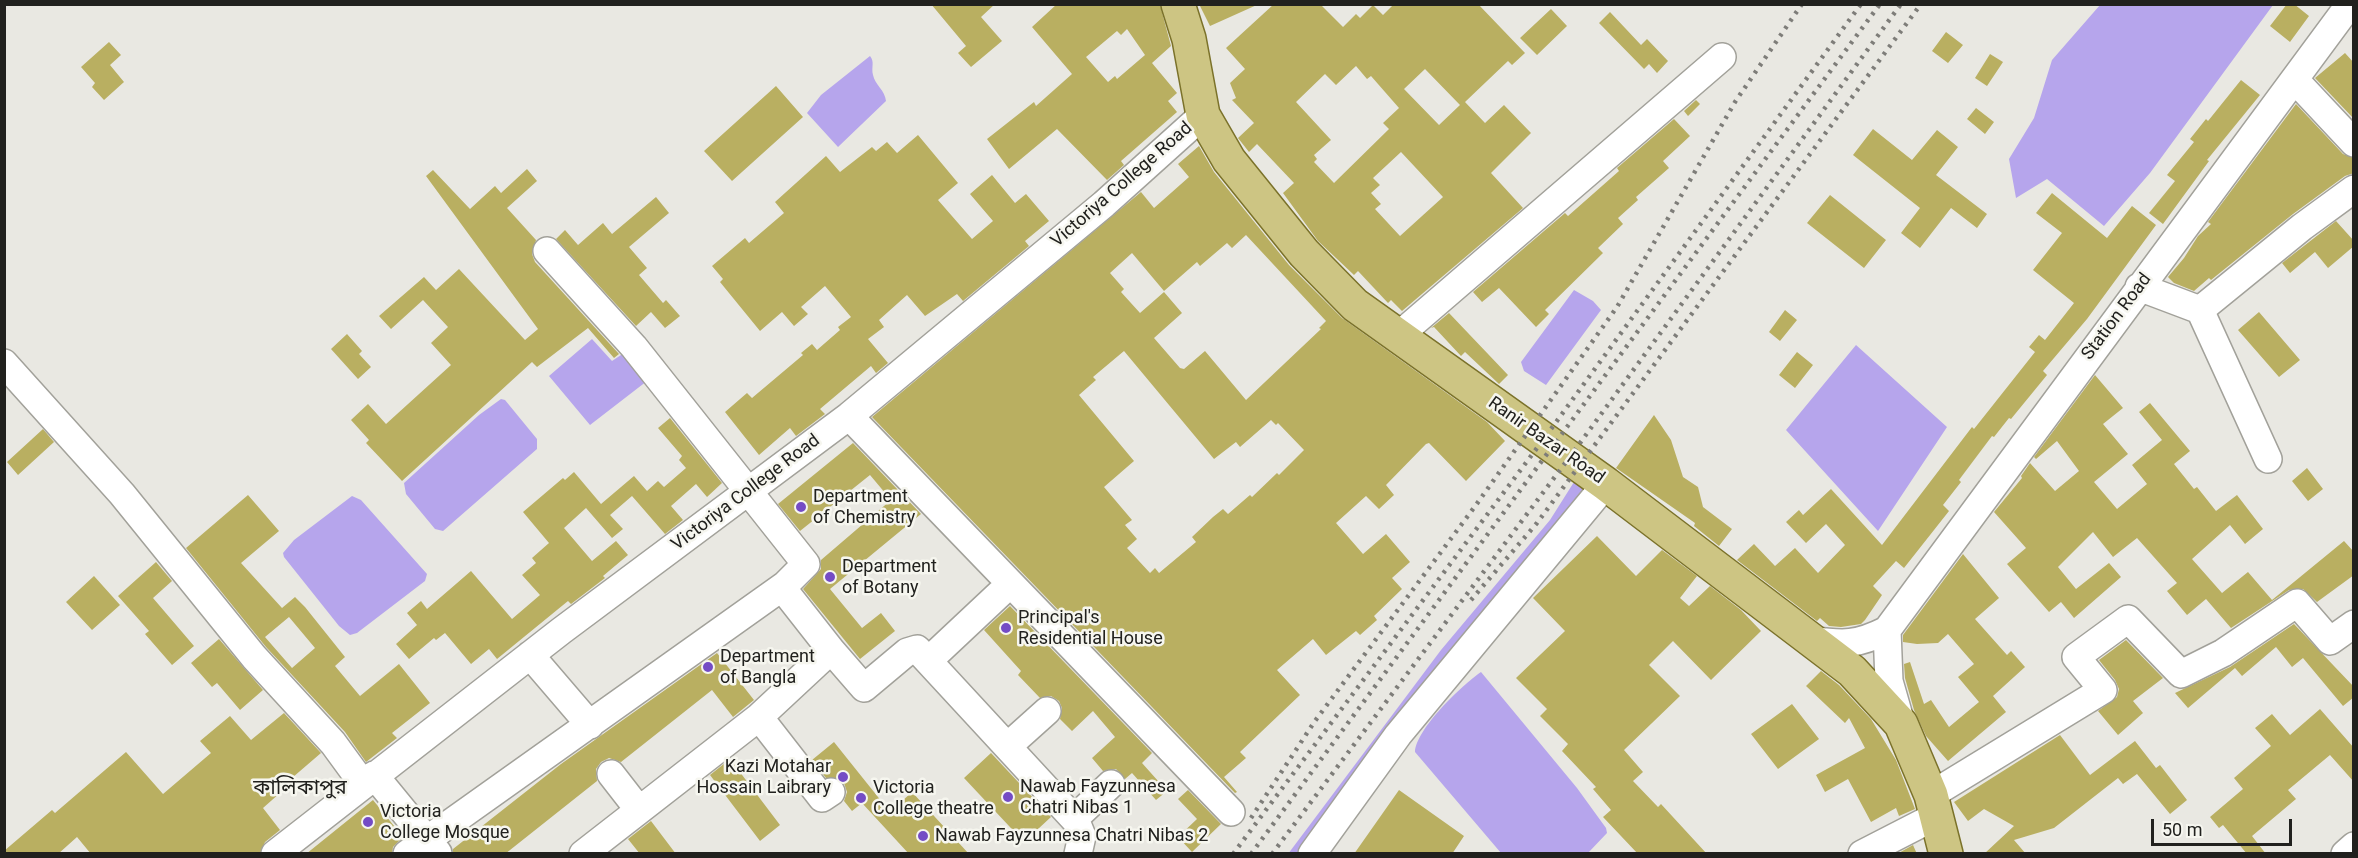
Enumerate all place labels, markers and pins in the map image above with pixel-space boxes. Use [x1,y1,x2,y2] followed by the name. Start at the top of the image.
[813,486,915,528] place label: Department of Chemistry
[794,500,808,514] marker: Department of Chemistry
[842,556,937,598] place label: Department of Botany
[823,570,837,584] marker: Department of Botany
[1018,607,1163,650] place label: Principal's Residential House
[999,621,1013,635] marker: Principal's Residential House
[720,646,815,688] place label: Department of Bangla
[701,660,715,674] marker: Department of Bangla
[696,756,831,798] place label: Kazi Motahar Hossain Laibrary
[836,770,850,784] marker: Kazi Motahar Hossain Laibrary
[1020,776,1176,818] place label: Nawab Fayzunnesa Chatri Nibas 1
[873,777,994,820] place label: Victoria College theatre
[1001,790,1015,804] marker: Nawab Fayzunnesa Chatri Nibas 1
[854,791,868,805] marker: Victoria College theatre
[380,801,509,844] place label: Victoria College Mosque
[361,815,375,829] marker: Victoria College Mosque
[935,825,1208,847] place label: Nawab Fayzunnesa Chatri Nibas 2
[916,829,930,843] marker: Nawab Fayzunnesa Chatri Nibas 2

